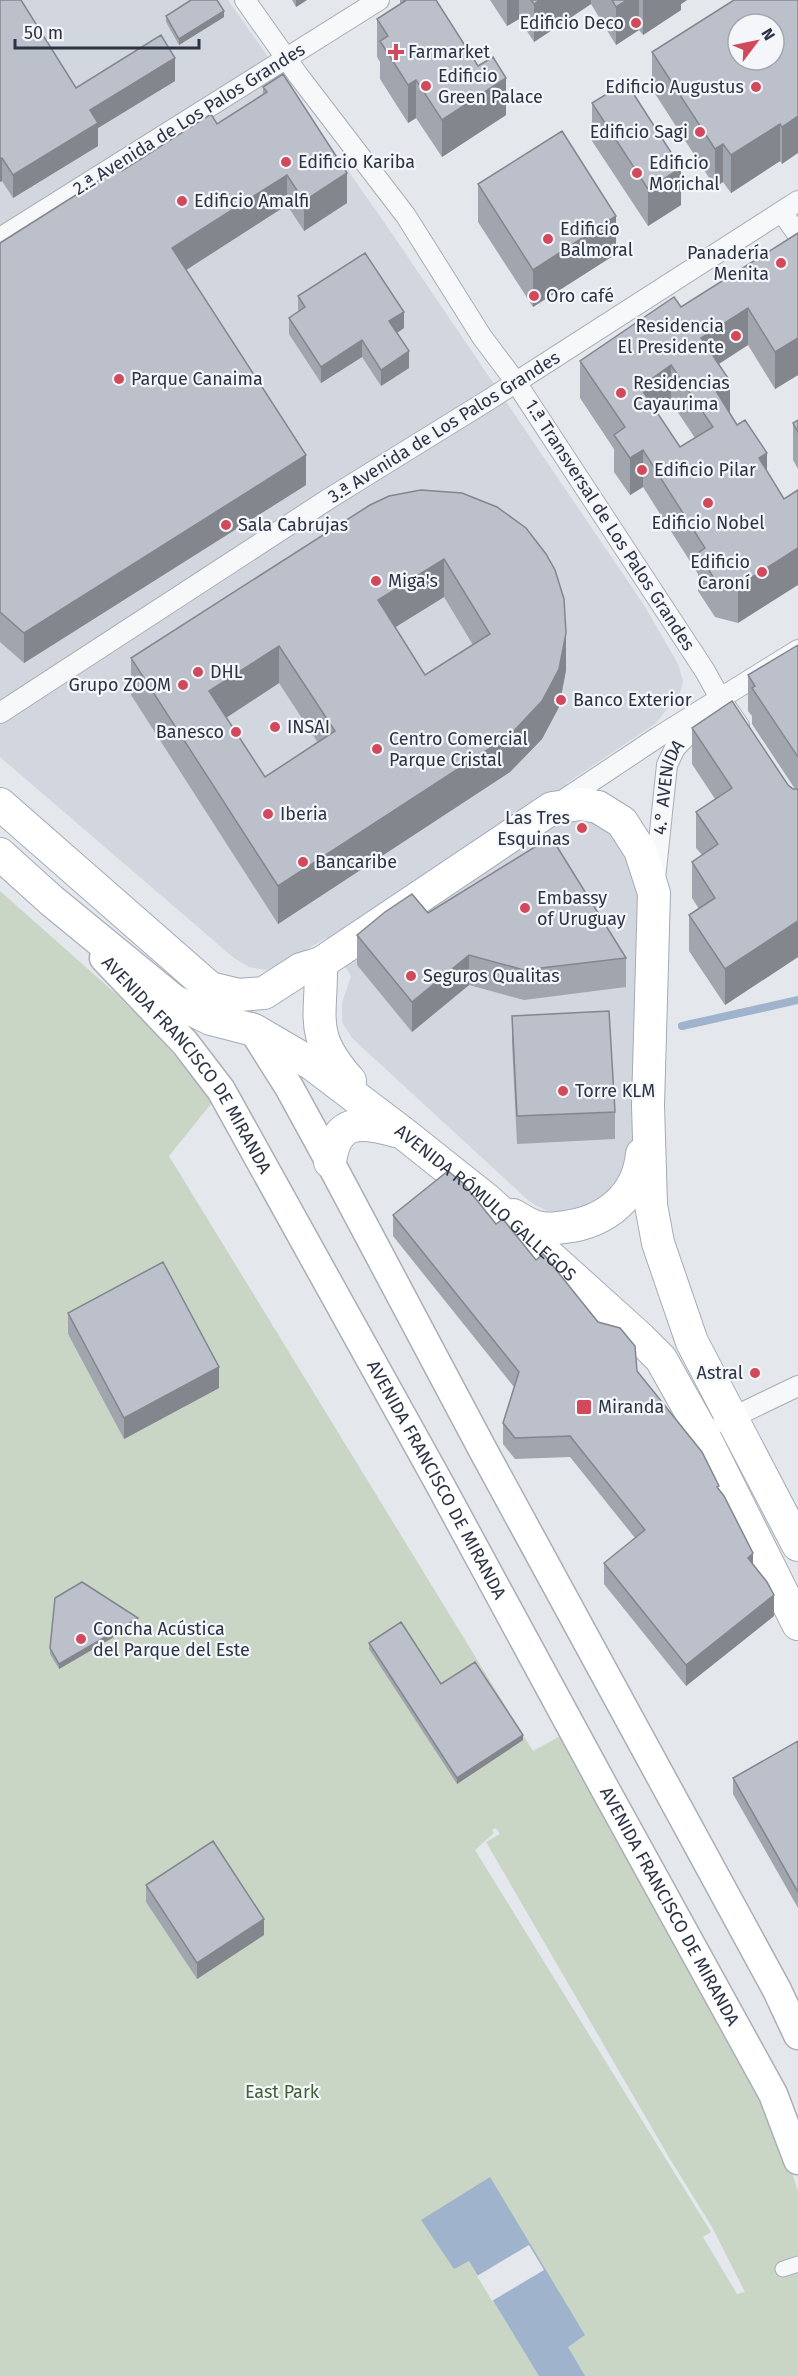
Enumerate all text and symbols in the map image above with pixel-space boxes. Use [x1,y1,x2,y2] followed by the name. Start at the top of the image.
[15,12,200,50] scale bar
[519,12,624,34] place label: Edificio Deco
[726,12,786,72] north arrow
[629,16,643,30] marker: Edificio Deco
[24,22,63,44] text: 50 m
[757,25,779,44] text: N
[69,38,309,200] street label: 2.ª Avenida de Los Palos Grandes
[408,41,491,63] place label: Farmarket
[389,45,403,59] marker: Farmarket
[438,65,543,108] place label: Edificio Green Palace
[605,76,744,98] place label: Edificio Augustus
[419,79,433,93] marker: Edificio Green Palace
[749,80,763,94] marker: Edificio Augustus
[590,121,688,143] place label: Edificio Sagi
[693,125,707,139] marker: Edificio Sagi
[298,151,415,173] place label: Edificio Kariba
[649,152,720,195] place label: Edificio Morichal
[279,155,293,169] marker: Edificio Kariba
[630,166,644,180] marker: Edificio Morichal
[194,190,309,212] place label: Edificio Amalfi
[175,194,189,208] marker: Edificio Amalfi
[560,218,633,261] place label: Edificio Balmoral
[541,232,555,246] marker: Edificio Balmoral
[687,242,769,285] place label: Panadería Menita
[774,256,788,270] marker: Panadería Menita
[546,285,614,307] place label: Oro café
[527,289,541,303] marker: Oro café
[617,315,724,358] place label: Residencia El Presidente
[729,329,743,343] marker: Residencia El Presidente
[324,346,564,508] street label: 3.ª Avenida de Los Palos Grandes
[131,368,263,390] place label: Parque Canaima
[112,372,126,386] marker: Parque Canaima
[633,372,730,415] place label: Residencias Cayaurima
[614,386,628,400] marker: Residencias Cayaurima
[520,395,700,655] street label: 1.ª Transversal de Los Palos Grandes
[654,459,756,481] place label: Edificio Pilar
[635,463,649,477] marker: Edificio Pilar
[701,496,715,510] marker: Edificio Nobel
[651,512,765,534] place label: Edificio Nobel
[238,514,348,536] place label: Sala Cabrujas
[219,518,233,532] marker: Sala Cabrujas
[690,551,750,594] place label: Edificio Caroní
[755,565,769,579] marker: Edificio Caroní
[388,570,438,592] place label: Miga's
[369,574,383,588] marker: Miga's
[210,661,243,683] place label: DHL
[191,665,205,679] marker: DHL
[69,674,171,696] place label: Grupo ZOOM
[176,678,190,692] marker: Grupo ZOOM
[573,689,692,711] place label: Banco Exterior
[554,693,568,707] marker: Banco Exterior
[287,716,330,738] place label: INSAI
[268,720,282,734] marker: INSAI
[156,721,224,743] place label: Banesco
[229,725,243,739] marker: Banesco
[389,728,528,771] place label: Centro Comercial Parque Cristal
[649,734,689,836] street label: 4.° AVENIDA
[370,742,384,756] marker: Centro Comercial Parque Cristal
[280,803,328,825] place label: Iberia
[261,807,275,821] marker: Iberia
[497,807,570,850] place label: Las Tres Esquinas
[575,821,589,835] marker: Las Tres Esquinas
[315,851,397,873] place label: Bancaribe
[296,855,310,869] marker: Bancaribe
[537,887,626,930] place label: Embassy of Uruguay
[518,901,532,915] marker: Embassy of Uruguay
[97,951,277,1178] street label: AVENIDA FRANCISCO DE MIRANDA
[423,965,560,987] place label: Seguros Qualitas
[404,969,418,983] marker: Seguros Qualitas
[575,1080,655,1102] place label: Torre KLM
[556,1084,570,1098] marker: Torre KLM
[391,1120,581,1286] street label: AVENIDA RÓMULO GALLEGOS
[362,1356,511,1604] street label: AVENIDA FRANCISCO DE MIRANDA
[697,1362,743,1384] place label: Astral
[748,1366,762,1380] marker: Astral
[598,1396,664,1418] place label: Miranda
[575,1398,593,1416] marker: Miranda
[93,1618,250,1661] place label: Concha Acústica del Parque del Este
[74,1632,88,1646] marker: Concha Acústica del Parque del Este
[595,1783,744,2030] street label: AVENIDA FRANCISCO DE MIRANDA
[245,2081,320,2103] park label: East Park

